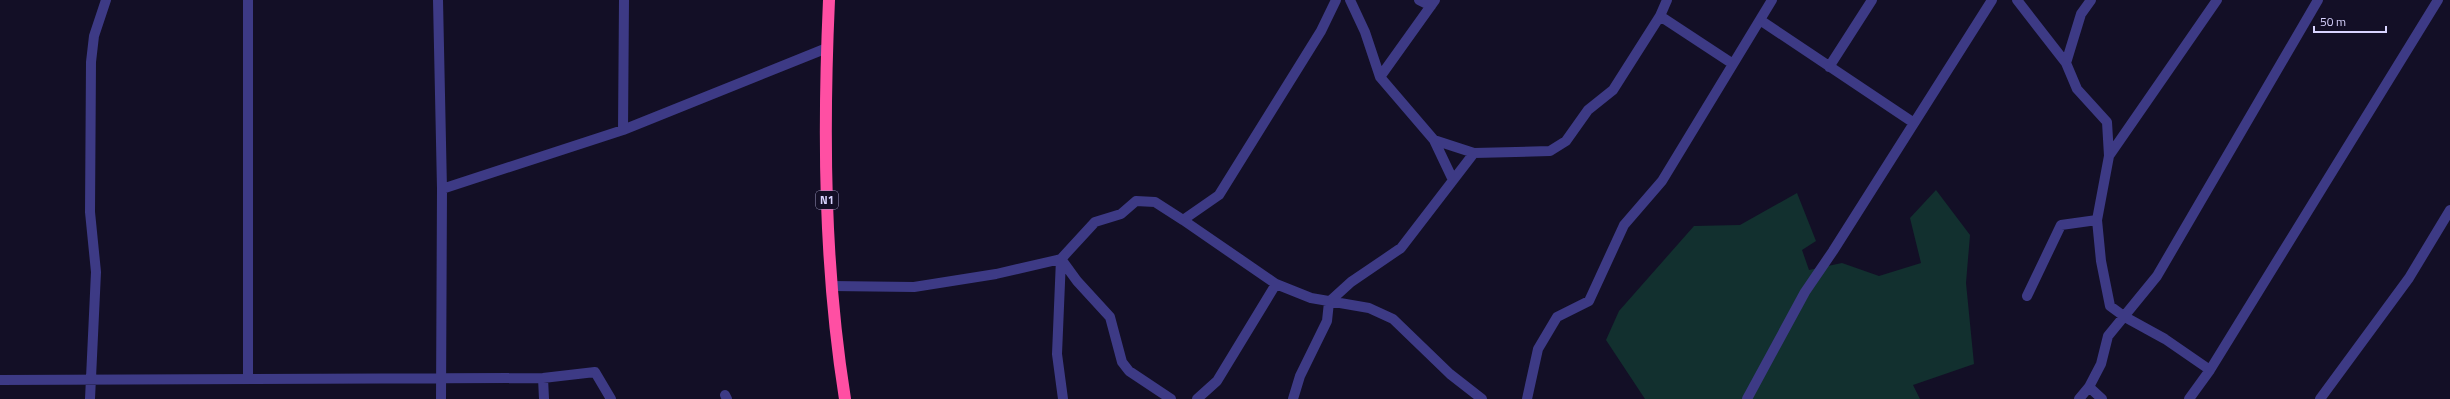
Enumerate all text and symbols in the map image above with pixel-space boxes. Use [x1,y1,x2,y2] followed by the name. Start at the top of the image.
[2314,8,2386,34] scale bar
[2320,12,2346,31] text: 50 m
[816,191,838,209] road number: N1

